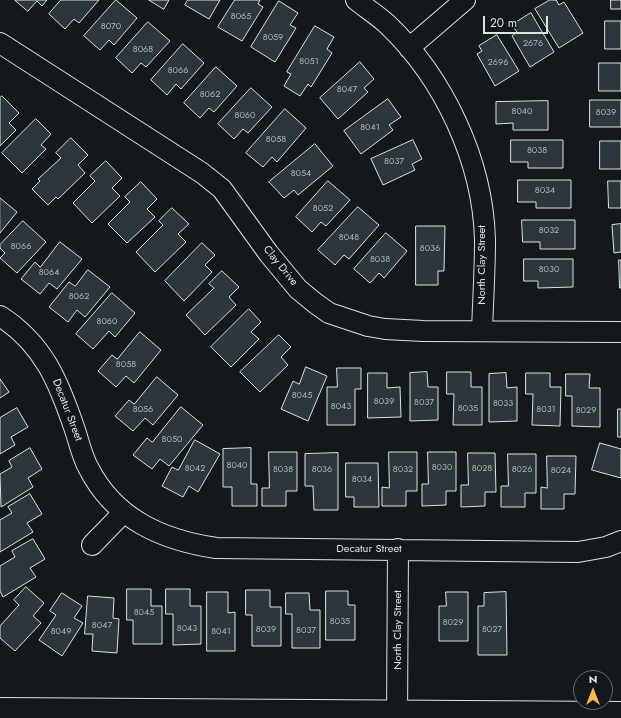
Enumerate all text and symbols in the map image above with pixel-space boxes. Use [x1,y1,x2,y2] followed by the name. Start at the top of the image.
[485,8,550,34] scale bar
[231,12,251,22] house number: 8065
[490,14,517,32] text: 20 m
[101,22,121,32] house number: 8070
[263,33,283,43] house number: 8059
[523,39,543,49] house number: 2676
[133,45,153,55] house number: 8068
[299,57,319,67] house number: 8051
[488,58,508,68] house number: 2696
[168,66,188,76] house number: 8066
[337,85,357,95] house number: 8047
[200,90,220,100] house number: 8062
[512,107,532,117] house number: 8040
[596,108,616,118] house number: 8039
[235,111,255,121] house number: 8060
[360,123,380,133] house number: 8041
[266,135,286,145] house number: 8058
[527,146,547,156] house number: 8038
[384,157,404,167] house number: 8037
[291,169,311,179] house number: 8054
[535,186,555,196] house number: 8034
[313,204,333,214] house number: 8052
[475,225,489,305] street label: North Clay Street
[539,226,559,236] house number: 8032
[339,233,359,243] house number: 8048
[11,242,31,252] house number: 8066
[260,243,300,289] street label: Clay Drive
[420,244,440,254] house number: 8036
[370,255,390,265] house number: 8038
[539,265,559,275] house number: 8030
[39,268,59,278] house number: 8064
[69,292,89,302] house number: 8062
[97,317,117,327] house number: 8060
[116,360,136,370] house number: 8058
[49,377,85,443] street label: Decatur Street
[292,391,312,401] house number: 8045
[374,397,394,407] house number: 8039
[414,398,434,408] house number: 8037
[493,399,513,409] house number: 8033
[331,402,351,412] house number: 8043
[458,404,478,414] house number: 8035
[133,405,153,415] house number: 8056
[536,405,556,415] house number: 8031
[576,406,596,416] house number: 8029
[162,435,182,445] house number: 8050
[227,461,247,471] house number: 8040
[432,463,452,473] house number: 8030
[185,464,205,474] house number: 8042
[472,464,492,474] house number: 8028
[273,465,293,475] house number: 8038
[312,465,332,475] house number: 8036
[393,465,413,475] house number: 8032
[512,465,532,475] house number: 8026
[551,466,571,476] house number: 8024
[352,475,372,485] house number: 8034
[336,542,402,556] street label: Decatur Street
[391,590,405,670] street label: North Clay Street
[134,608,154,618] house number: 8045
[330,617,350,627] house number: 8035
[443,618,463,628] house number: 8029
[92,621,112,631] house number: 8047
[177,624,197,634] house number: 8043
[256,625,276,635] house number: 8039
[482,625,502,635] house number: 8027
[296,626,316,636] house number: 8037
[51,627,71,637] house number: 8049
[211,627,231,637] house number: 8041
[573,670,613,710] north arrow
[589,671,597,687] text: N

